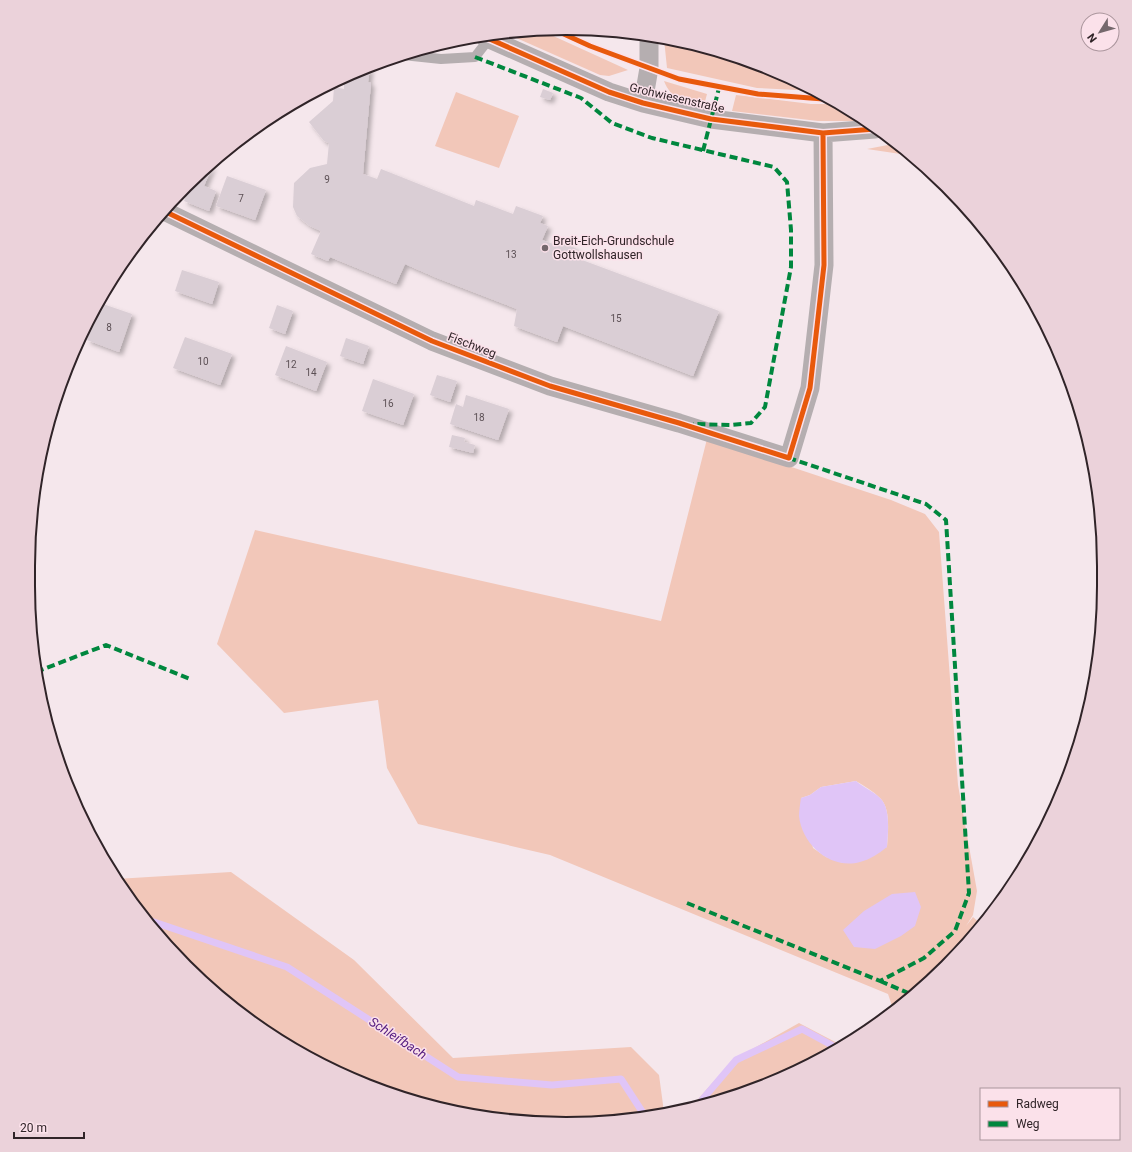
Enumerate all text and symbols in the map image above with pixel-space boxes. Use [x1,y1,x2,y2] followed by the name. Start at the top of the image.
[1080,12,1120,52] north arrow
[1085,31,1100,45] text: N
[628,80,726,116] street label: Grohwiesenstraße
[324,174,330,185] house number: 9
[238,193,244,204] house number: 7
[553,234,674,262] place label: Breit-Eich-Grundschule Gottwollshausen
[540,243,550,253] marker: Breit-Eich-Grundschule Gottwollshausen
[505,249,517,260] house number: 13
[610,313,622,324] house number: 15
[106,322,112,333] house number: 8
[446,329,498,361] street label: Fischweg
[197,356,209,367] house number: 10
[285,359,297,370] house number: 12
[305,367,317,378] house number: 14
[382,398,394,409] house number: 16
[473,412,485,423] house number: 18
[366,1014,430,1062] water label: Schleifbach
[980,1088,1120,1140] legend
[1016,1097,1059,1111] text: Radweg
[14,1114,84,1140] scale bar
[1016,1117,1040,1131] text: Weg
[20,1121,47,1135] text: 20 m

